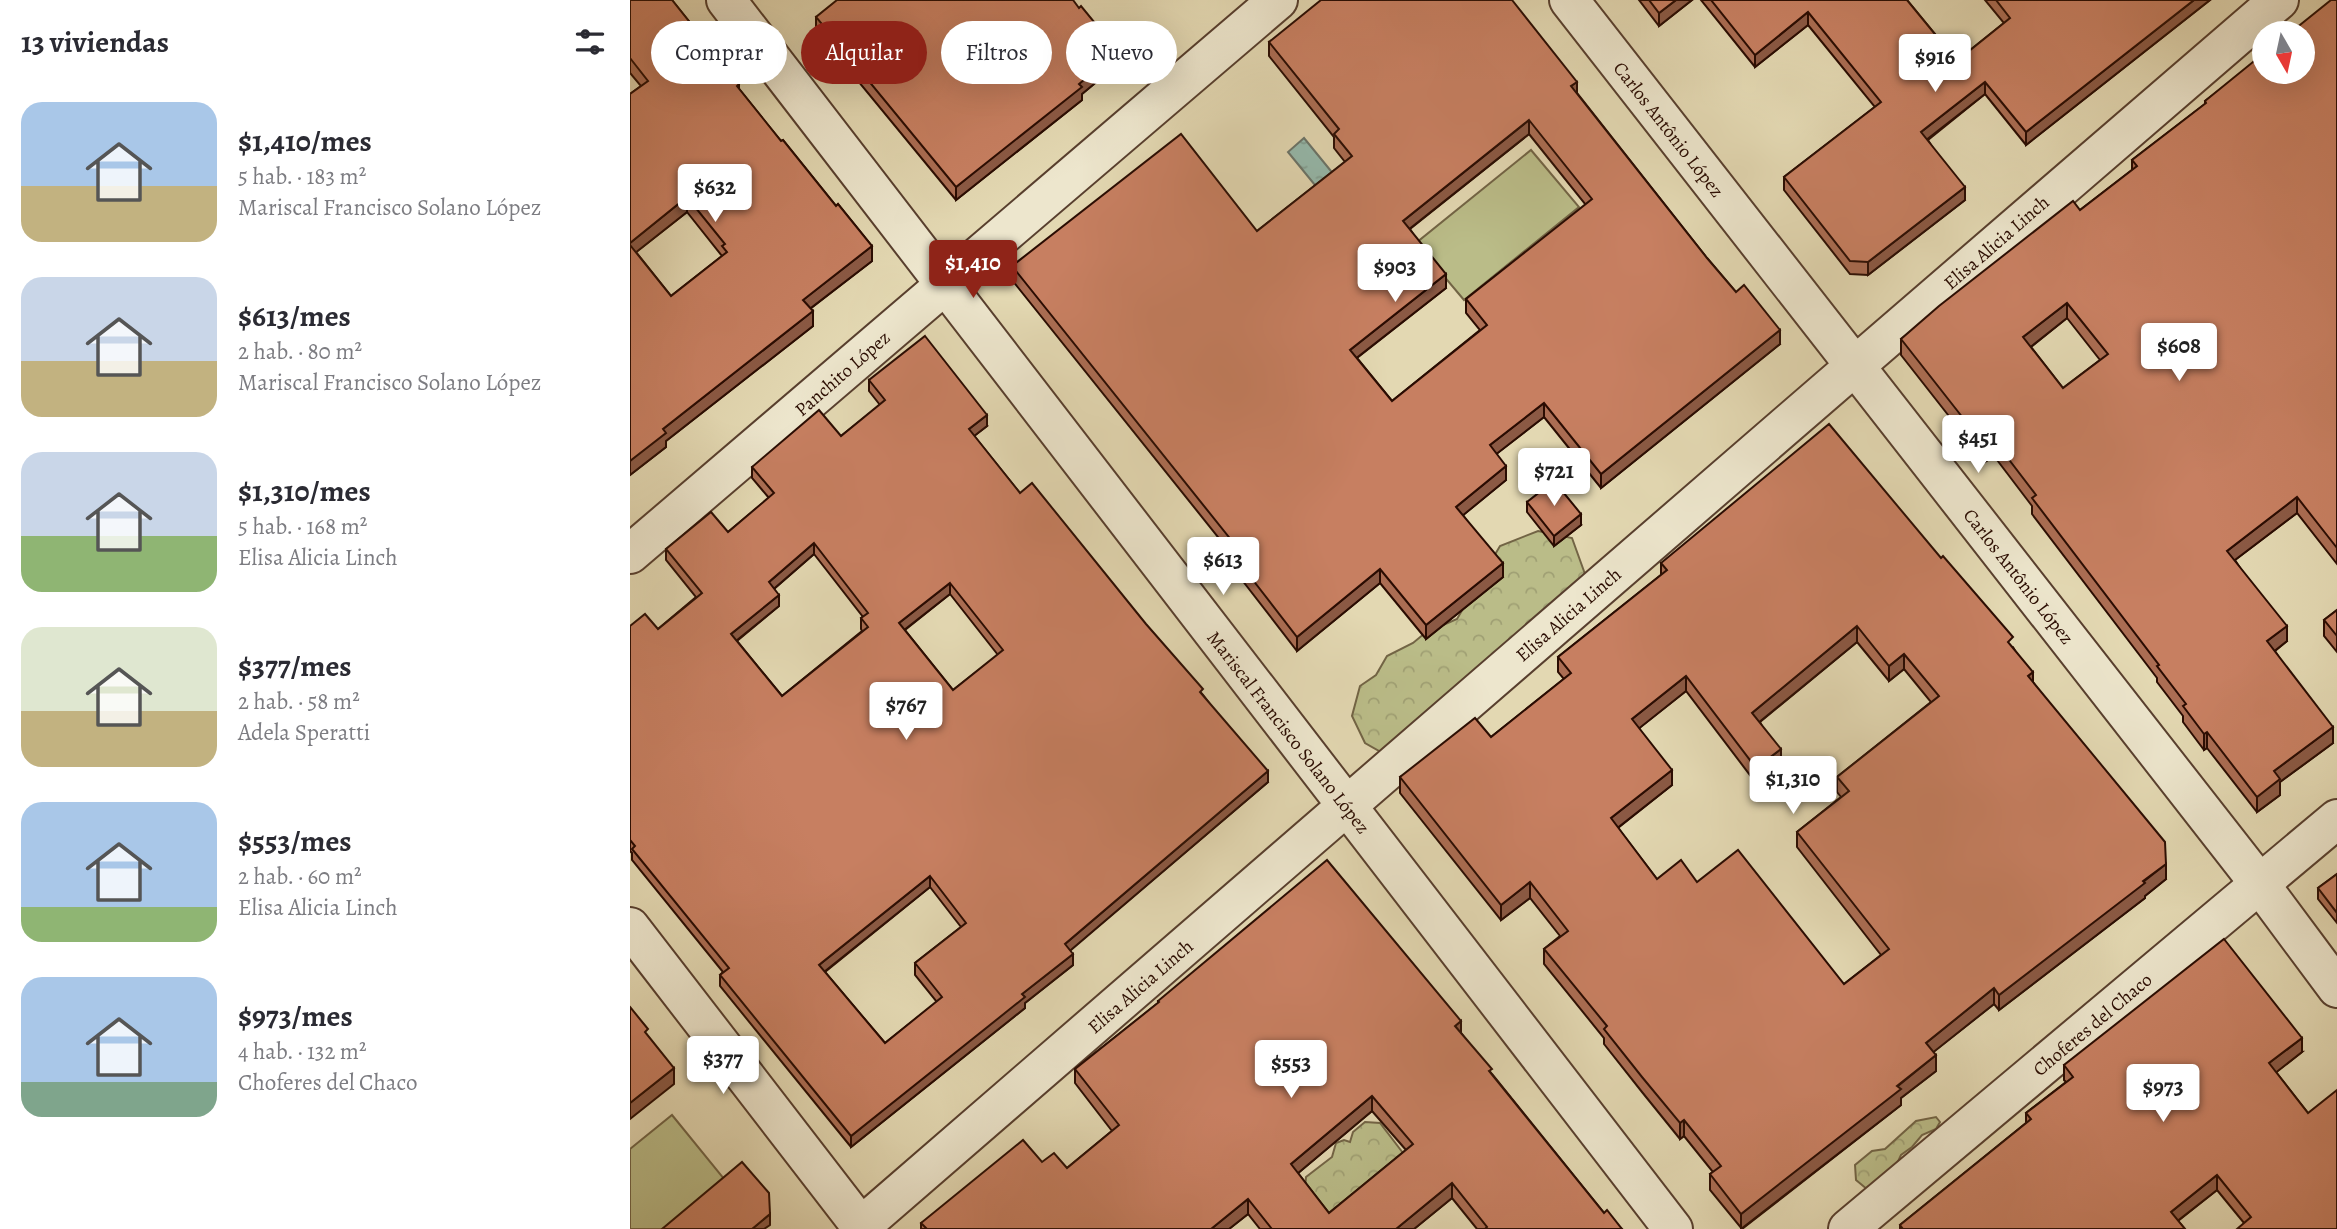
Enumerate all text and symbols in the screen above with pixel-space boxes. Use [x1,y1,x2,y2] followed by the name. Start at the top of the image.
[651,21,787,84] chip: Comprar
[801,21,927,84] chip: Alquilar
[941,21,1052,84] chip: Filtros
[1066,21,1177,84] chip: Nuevo
[2252,21,2315,84] north arrow
[2252,21,2315,84] map controls
[21,22,169,62] text: 13 viviendas
[571,23,609,61] icon: filters
[1894,34,1976,94] pin: $916
[1915,41,1955,72] text: $916
[1607,56,1729,203] street label: Carlos Antônio López
[238,121,372,161] text: $1,410/mes
[77,130,161,214] icon: home
[238,161,366,192] text: 5 hab. · 183 m²
[674,164,756,224] pin: $632
[694,171,736,202] text: $632
[1938,190,2055,296] street label: Elisa Alicia Linch
[238,192,541,223] text: Mariscal Francisco Solano López
[916,240,1030,300] pin: $1,410
[1354,244,1436,304] pin: $903
[945,247,1001,278] text: $1,410
[1374,251,1416,282] text: $903
[238,296,351,336] text: $613/mes
[77,305,161,389] icon: home
[2138,324,2220,383] pin: $608
[789,325,896,423] street label: Panchito López
[2157,330,2201,361] text: $608
[238,336,362,367] text: 2 hab. · 80 m²
[238,367,541,398] text: Mariscal Francisco Solano López
[1937,416,2019,475] pin: $451
[1958,422,1998,453] text: $451
[1513,448,1595,508] pin: $721
[1534,455,1574,486] text: $721
[238,471,371,511] text: $1,310/mes
[77,480,161,564] icon: home
[1957,503,2079,650] street label: Carlos Antônio López
[238,511,367,542] text: 5 hab. · 168 m²
[1182,538,1264,597] pin: $613
[238,542,398,573] text: Elisa Alicia Linch
[1203,544,1243,575] text: $613
[1510,562,1627,668] street label: Elisa Alicia Linch
[1201,626,1376,839] street label: Mariscal Francisco Solano López
[238,646,352,686] text: $377/mes
[77,655,161,739] icon: home
[865,682,947,742] pin: $767
[238,686,360,717] text: 2 hab. · 58 m²
[885,689,927,720] text: $767
[238,717,370,748] text: Adela Speratti
[1736,756,1850,816] pin: $1,310
[1766,763,1820,794] text: $1,310
[238,821,352,861] text: $553/mes
[77,830,161,914] icon: home
[238,861,362,892] text: 2 hab. · 60 m²
[238,892,398,923] text: Elisa Alicia Linch
[1082,934,1199,1040] street label: Elisa Alicia Linch
[2028,967,2158,1082] street label: Choferes del Chaco
[238,996,353,1036] text: $973/mes
[77,1005,161,1089] icon: home
[238,1036,367,1067] text: 4 hab. · 132 m²
[682,1036,764,1096] pin: $377
[1250,1040,1332,1100] pin: $553
[703,1043,743,1074] text: $377
[1271,1047,1311,1078] text: $553
[2122,1064,2204,1124] pin: $973
[238,1067,417,1098] text: Choferes del Chaco
[2142,1071,2184,1102] text: $973

